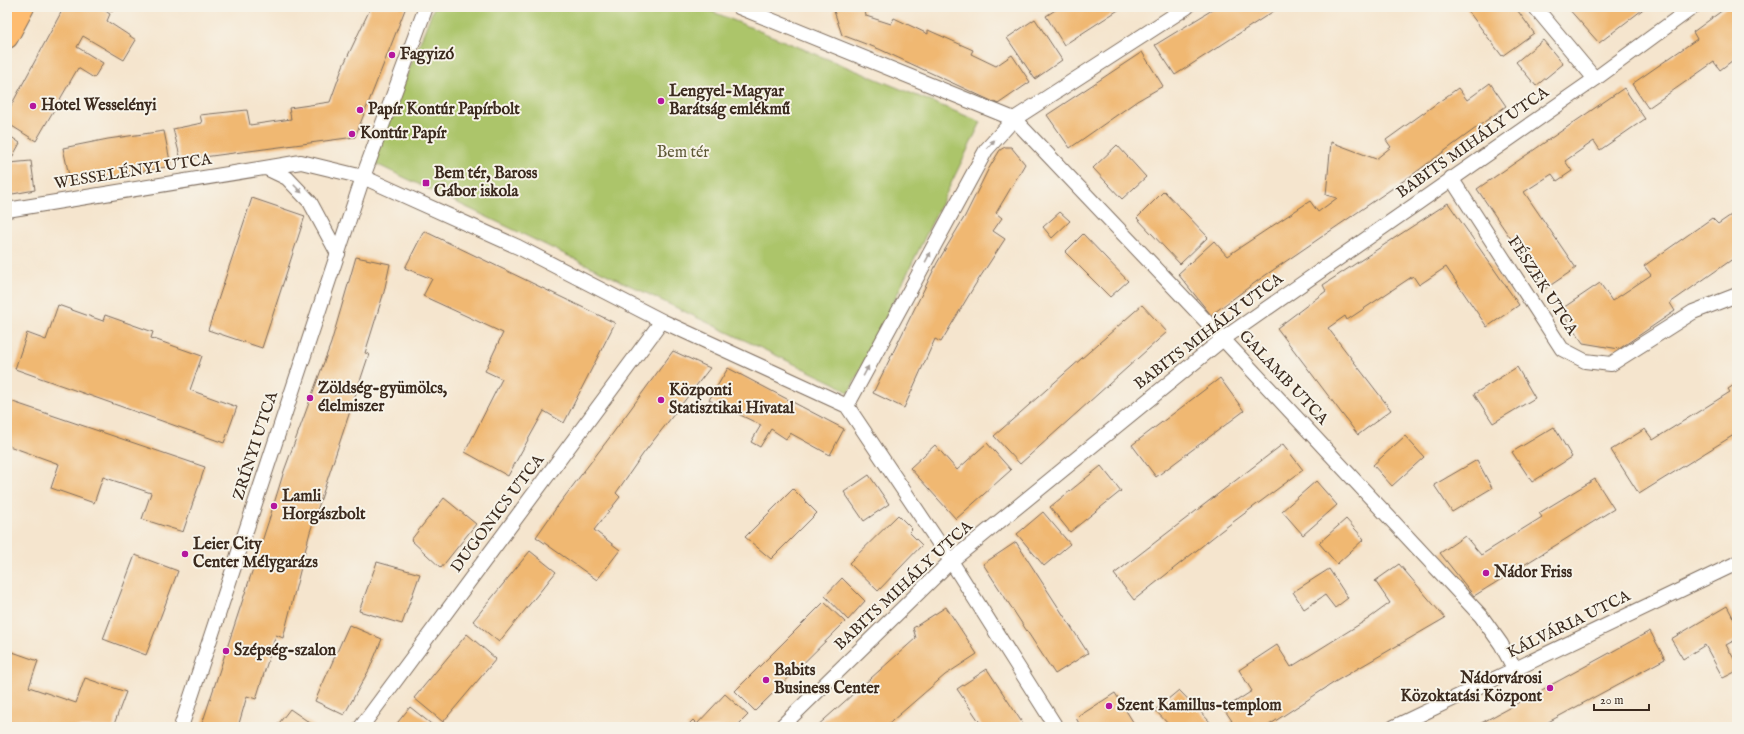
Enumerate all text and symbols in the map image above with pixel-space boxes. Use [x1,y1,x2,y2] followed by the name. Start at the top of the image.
[400,45,455,65] place label: Fagyizó
[387,50,397,60] marker: Fagyizó
[1392,80,1554,203] street label: BABITS MIHÁLY UTCA
[669,82,791,120] place label: Lengyel-Magyar Barátság emlékmű
[41,96,157,116] place label: Hotel Wesselényi
[656,96,666,106] marker: Lengyel-Magyar Barátság emlékmű
[368,100,520,120] place label: Papír Kontúr Papírbolt
[28,101,38,111] marker: Hotel Wesselényi
[355,105,365,115] marker: Papír Kontúr Papírbolt
[360,124,447,144] place label: Kontúr Papír
[347,129,357,139] marker: Kontúr Papír
[987,139,996,149] one-way arrow
[657,143,709,163] park label: Bem tér
[52,148,214,194] street label: WESSELÉNYI UTCA
[434,164,538,202] place label: Bem tér, Baross Gábor iskola
[421,178,431,188] marker: Bem tér, Baross Gábor iskola
[293,184,303,194] one-way arrow
[1502,232,1584,340] street label: FÉSZEK UTCA
[925,251,931,263] one-way arrow
[1129,267,1288,395] street label: BABITS MIHÁLY UTCA
[1234,326,1333,430] street label: GALAMB UTCA
[863,366,869,377] one-way arrow
[318,379,448,417] place label: Zöldség-gyümölcs, élelmiszer
[669,381,795,419] place label: Központi Statisztikai Hivatal
[227,387,283,503] street label: ZRÍNYI UTCA
[305,393,315,403] marker: Zöldség-gyümölcs, élelmiszer
[656,395,666,405] marker: Központi Statisztikai Hivatal
[447,450,550,577] street label: DUGONICS UTCA
[282,487,366,525] place label: Lamli Horgászbolt
[269,501,279,511] marker: Lamli Horgászbolt
[829,515,978,655] street label: BABITS MIHÁLY UTCA
[193,535,318,573] place label: Leier City Center Mélygarázs
[180,549,190,559] marker: Leier City Center Mélygarázs
[1493,563,1573,583] place label: Nádor Friss
[1481,568,1491,578] marker: Nádor Friss
[1503,584,1635,664] street label: KÁLVÁRIA UTCA
[234,641,337,661] place label: Szépség-szalon
[221,646,231,656] marker: Szépség-szalon
[774,661,879,699] place label: Babits Business Center
[1400,669,1543,707] place label: Nádorvárosi Közoktatási Központ
[761,675,771,685] marker: Babits Business Center
[1545,683,1555,693] marker: Nádorvárosi Közoktatási Központ
[1594,686,1649,712] scale bar
[1600,693,1623,708] text: 20 m
[1117,696,1282,716] place label: Szent Kamillus-templom
[1104,701,1114,711] marker: Szent Kamillus-templom

